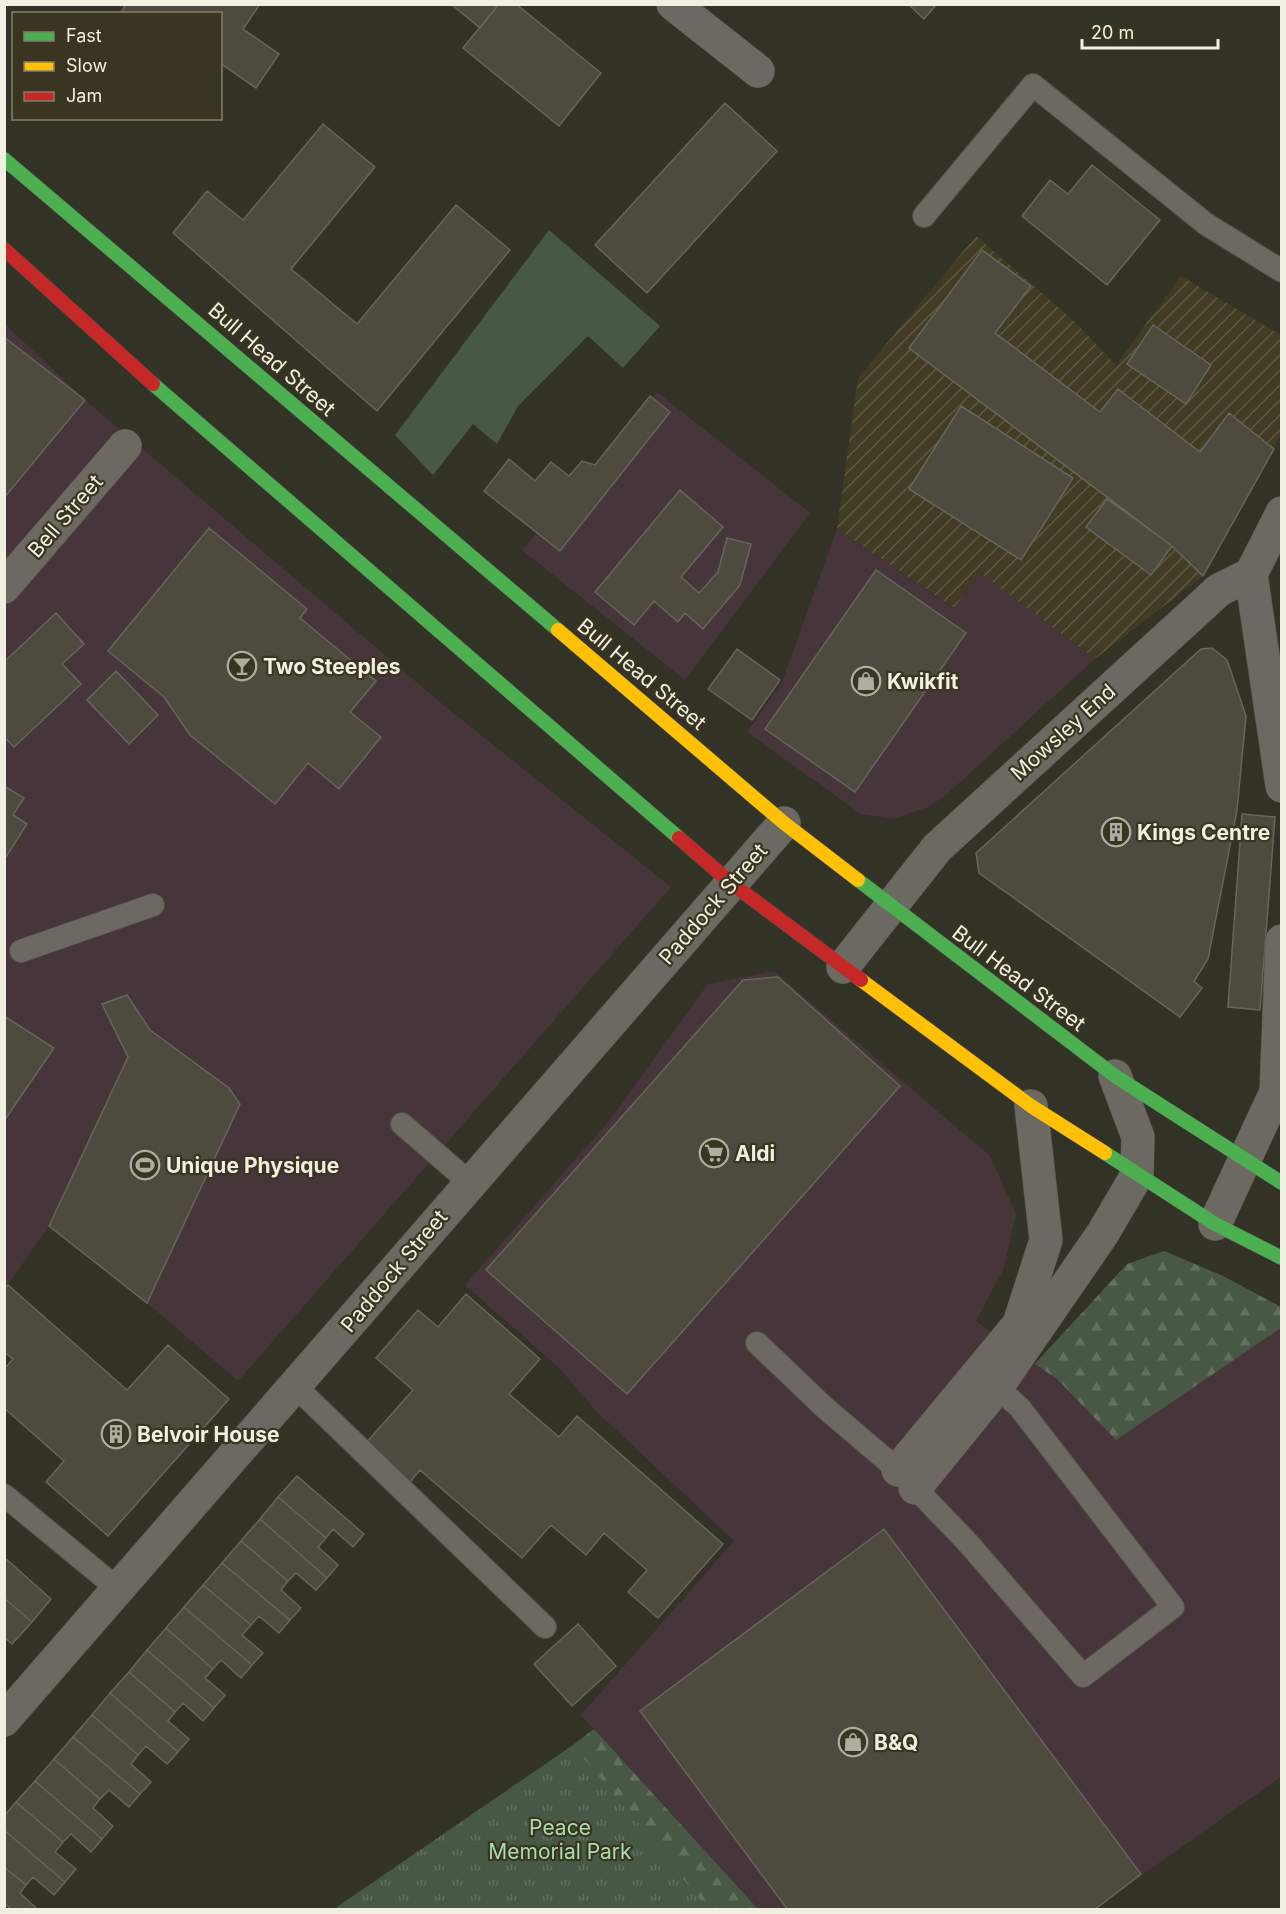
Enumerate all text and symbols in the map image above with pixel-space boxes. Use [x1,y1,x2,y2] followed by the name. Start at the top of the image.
[12,12,222,120] legend
[1082,12,1218,50] scale bar
[1091,22,1134,43] text: 20 m
[66,25,102,46] text: Fast
[66,55,107,76] text: Slow
[66,85,102,106] text: Jam
[203,297,341,421] street label: Bull Head Street
[22,469,108,562] street label: Bell Street
[573,613,711,735] street label: Bull Head Street
[226,650,258,682] bar icon: Two Steeples
[263,654,401,679] place label: Two Steeples
[850,665,882,697] shop icon: Kwikfit
[887,669,959,694] place label: Kwikfit
[1006,679,1120,785] street label: Mowsley End
[1100,816,1132,848] building icon: Kings Centre
[1137,820,1270,845] place label: Kings Centre
[654,838,772,970] street label: Paddock Street
[948,920,1091,1036] street label: Bull Head Street
[698,1137,730,1169] supermarket icon: Aldi
[735,1141,775,1166] place label: Aldi
[129,1149,161,1181] sports icon: Unique Physique
[166,1153,339,1178] place label: Unique Physique
[336,1205,453,1337] street label: Paddock Street
[100,1418,132,1450] building icon: Belvoir House
[137,1422,280,1447] place label: Belvoir House
[837,1726,869,1758] shop icon: B&Q
[874,1730,918,1755] place label: B&Q
[488,1815,632,1864] park label: Peace Memorial Park

